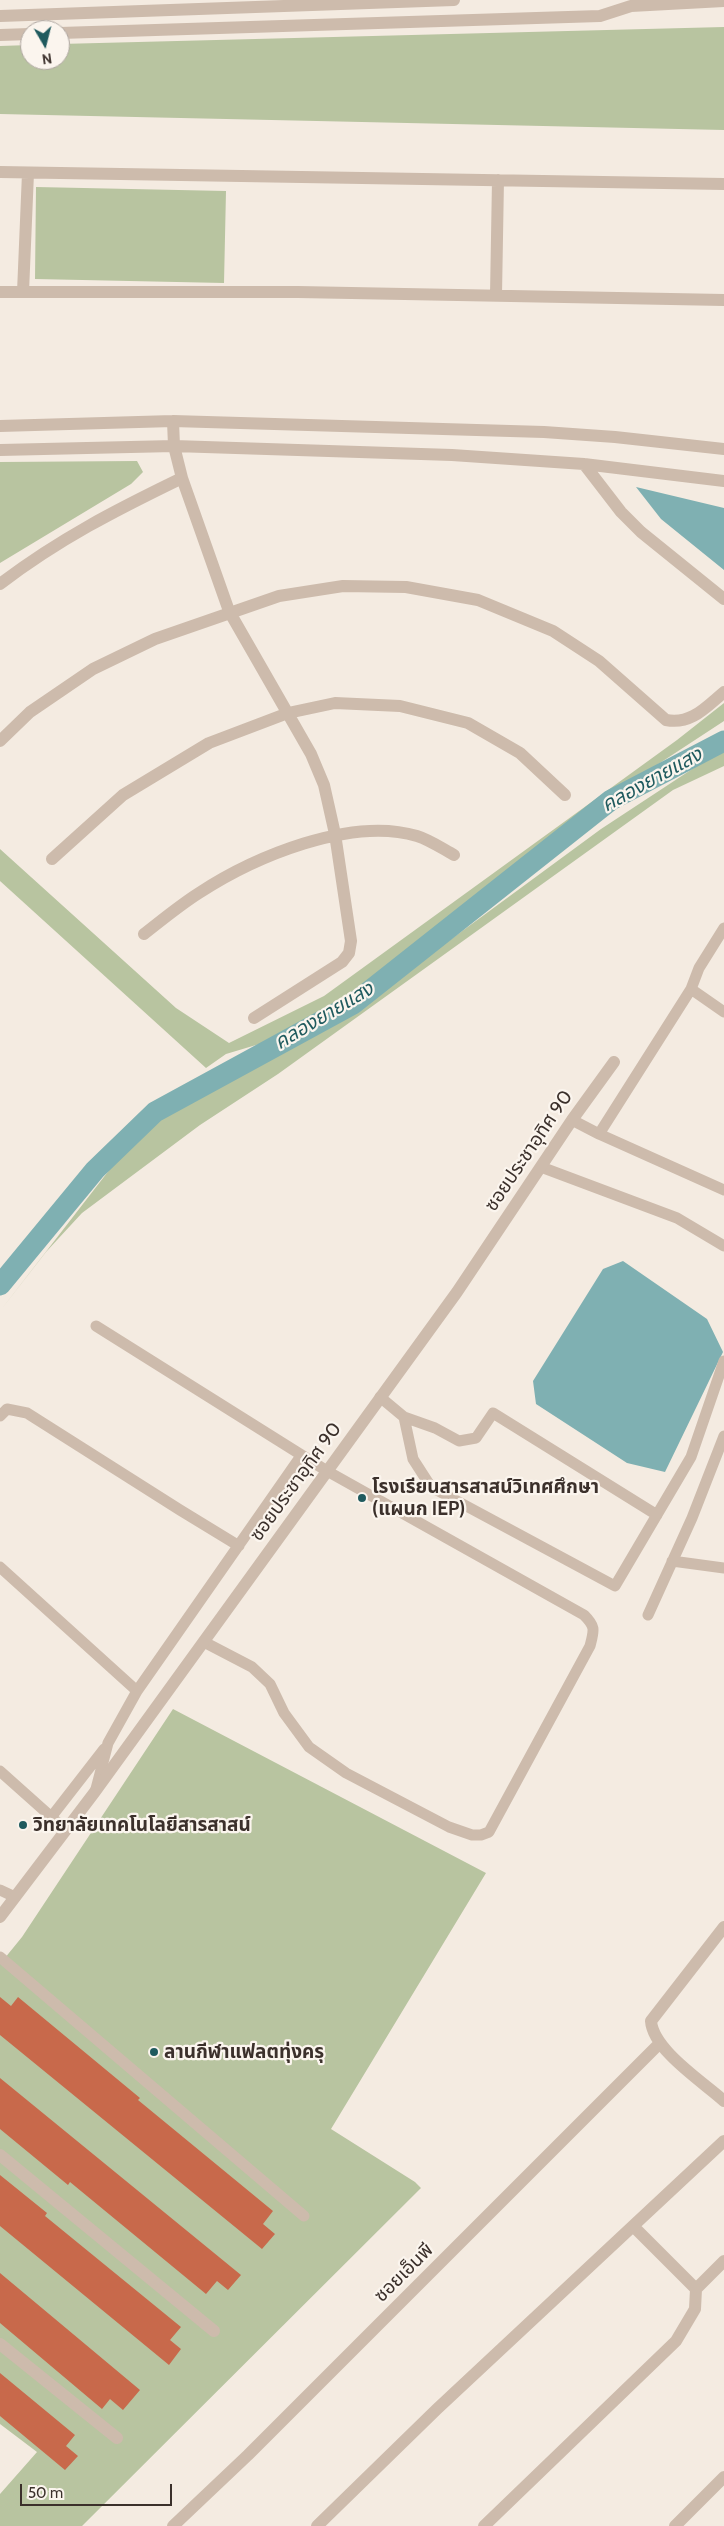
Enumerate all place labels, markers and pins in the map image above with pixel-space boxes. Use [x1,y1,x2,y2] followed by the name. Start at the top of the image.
[372,1476,599,1520] place label: โรงเรียนสารสาสน์วิเทศศึกษา (แผนก IEP)
[356,1492,368,1504] marker: โรงเรียนสารสาสน์วิเทศศึกษา (แผนก IEP)
[33,1814,251,1836] place label: วิทยาลัยเทคโนโลยีสารสาสน์
[17,1819,29,1831] marker: วิทยาลัยเทคโนโลยีสารสาสน์
[164,2041,324,2063] place label: ลานกีฬาแฟลตทุ่งครุ
[148,2046,160,2058] marker: ลานกีฬาแฟลตทุ่งครุ

